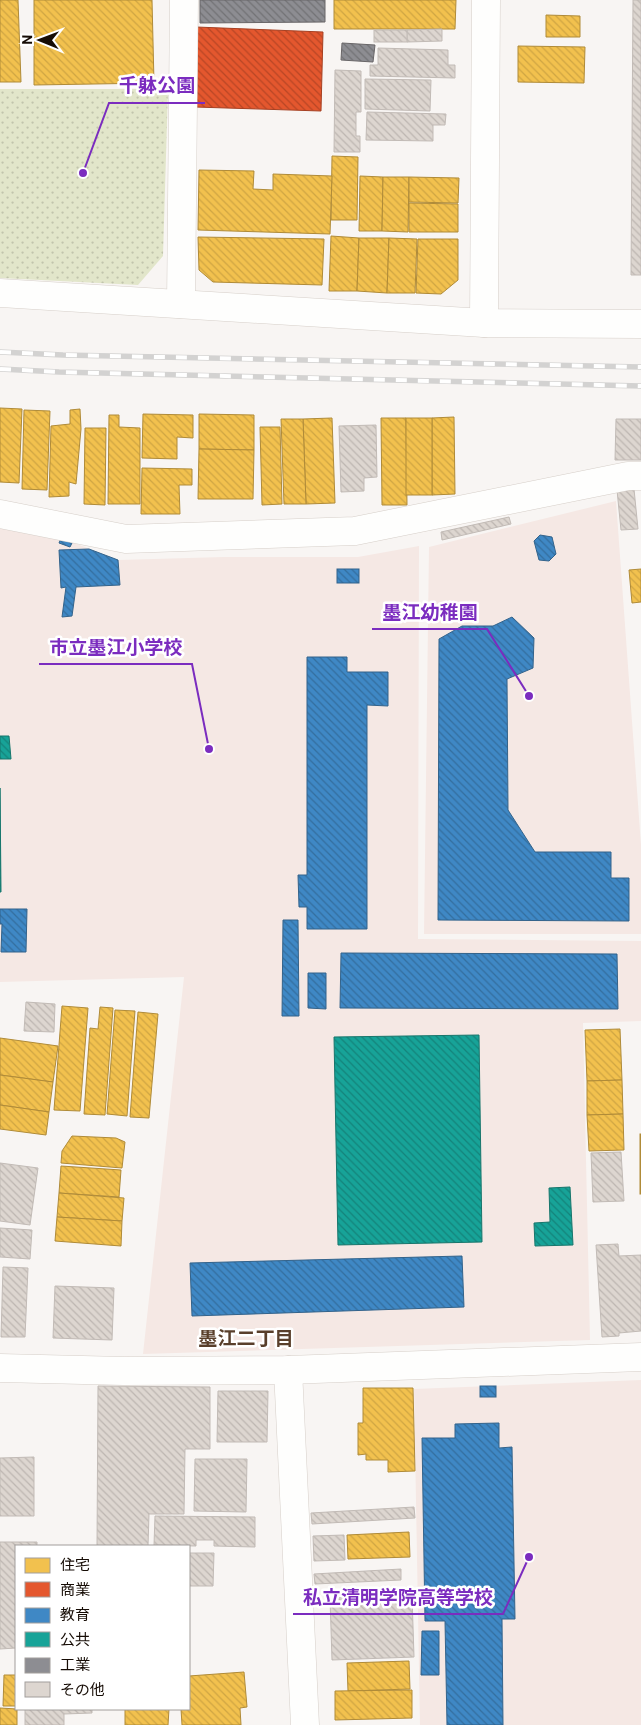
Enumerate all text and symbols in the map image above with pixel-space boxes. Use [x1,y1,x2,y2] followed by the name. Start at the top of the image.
[15,15,65,65] north arrow
[19,35,35,45] text: N
[109,69,205,103] callout: 千躰公園
[119,74,195,97] text: 千躰公園
[372,595,487,629] callout: 墨江幼稚園
[382,601,478,624] text: 墨江幼稚園
[39,630,192,664] callout: 市立墨江小学校
[49,636,183,659] text: 市立墨江小学校
[198,1327,294,1350] district label: 墨江二丁目
[15,1545,190,1710] legend
[60,1556,90,1574] text: 住宅
[293,1580,503,1614] callout: 私立清明学院高等学校
[60,1581,90,1599] text: 商業
[303,1586,493,1609] text: 私立清明学院高等学校
[60,1606,90,1624] text: 教育
[60,1631,90,1649] text: 公共
[60,1656,90,1674] text: 工業
[60,1681,105,1699] text: その他

